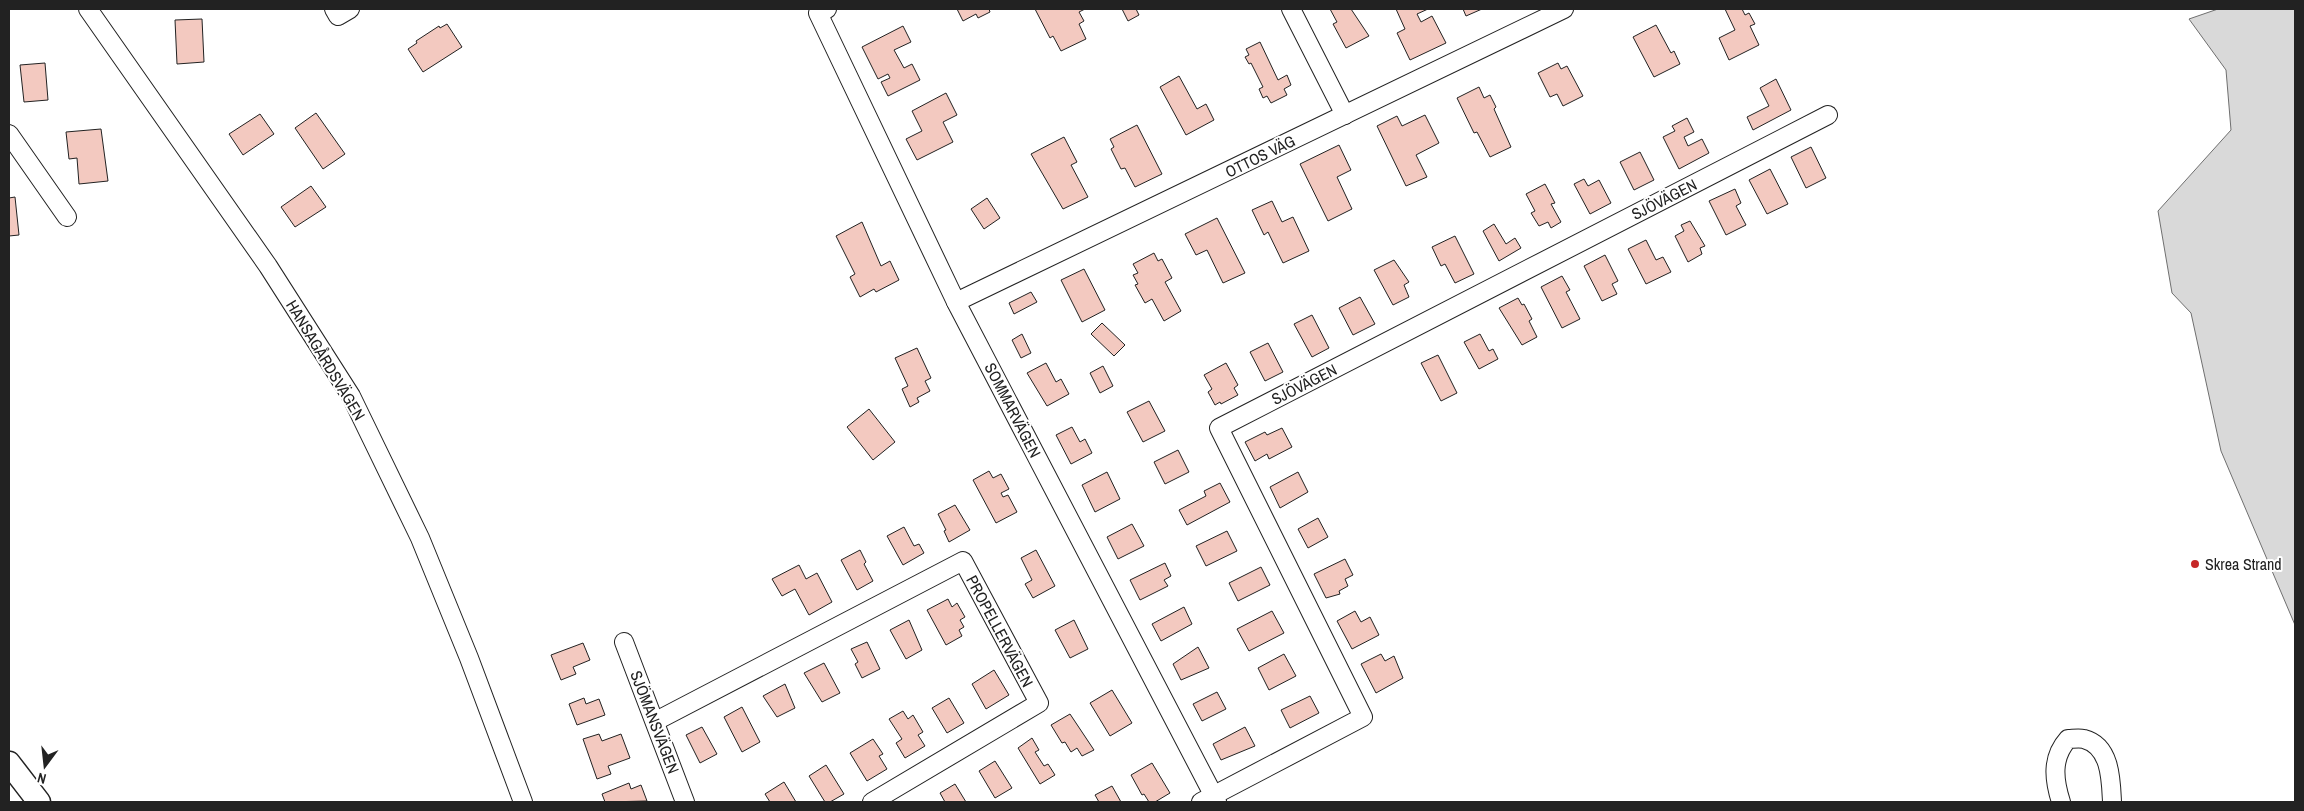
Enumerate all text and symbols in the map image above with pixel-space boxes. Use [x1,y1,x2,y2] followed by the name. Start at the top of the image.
[1221,130,1299,182] street label: OTTOS VÄG
[1628,173,1700,225] street label: SJÖVÄGEN
[281,296,371,424] street label: HANSAGÅRDSVÄGEN
[1268,358,1340,410] street label: SJÖVÄGEN
[980,359,1046,461] street label: SOMMARVÄGEN
[2205,553,2282,575] place label: Skrea Strand
[2189,558,2201,570] marker: Skrea Strand
[961,571,1039,691] street label: PROPELLERVÄGEN
[625,667,685,777] street label: SJÖMANSVÄGEN
[20,741,70,791] north arrow
[35,769,48,788] text: N

